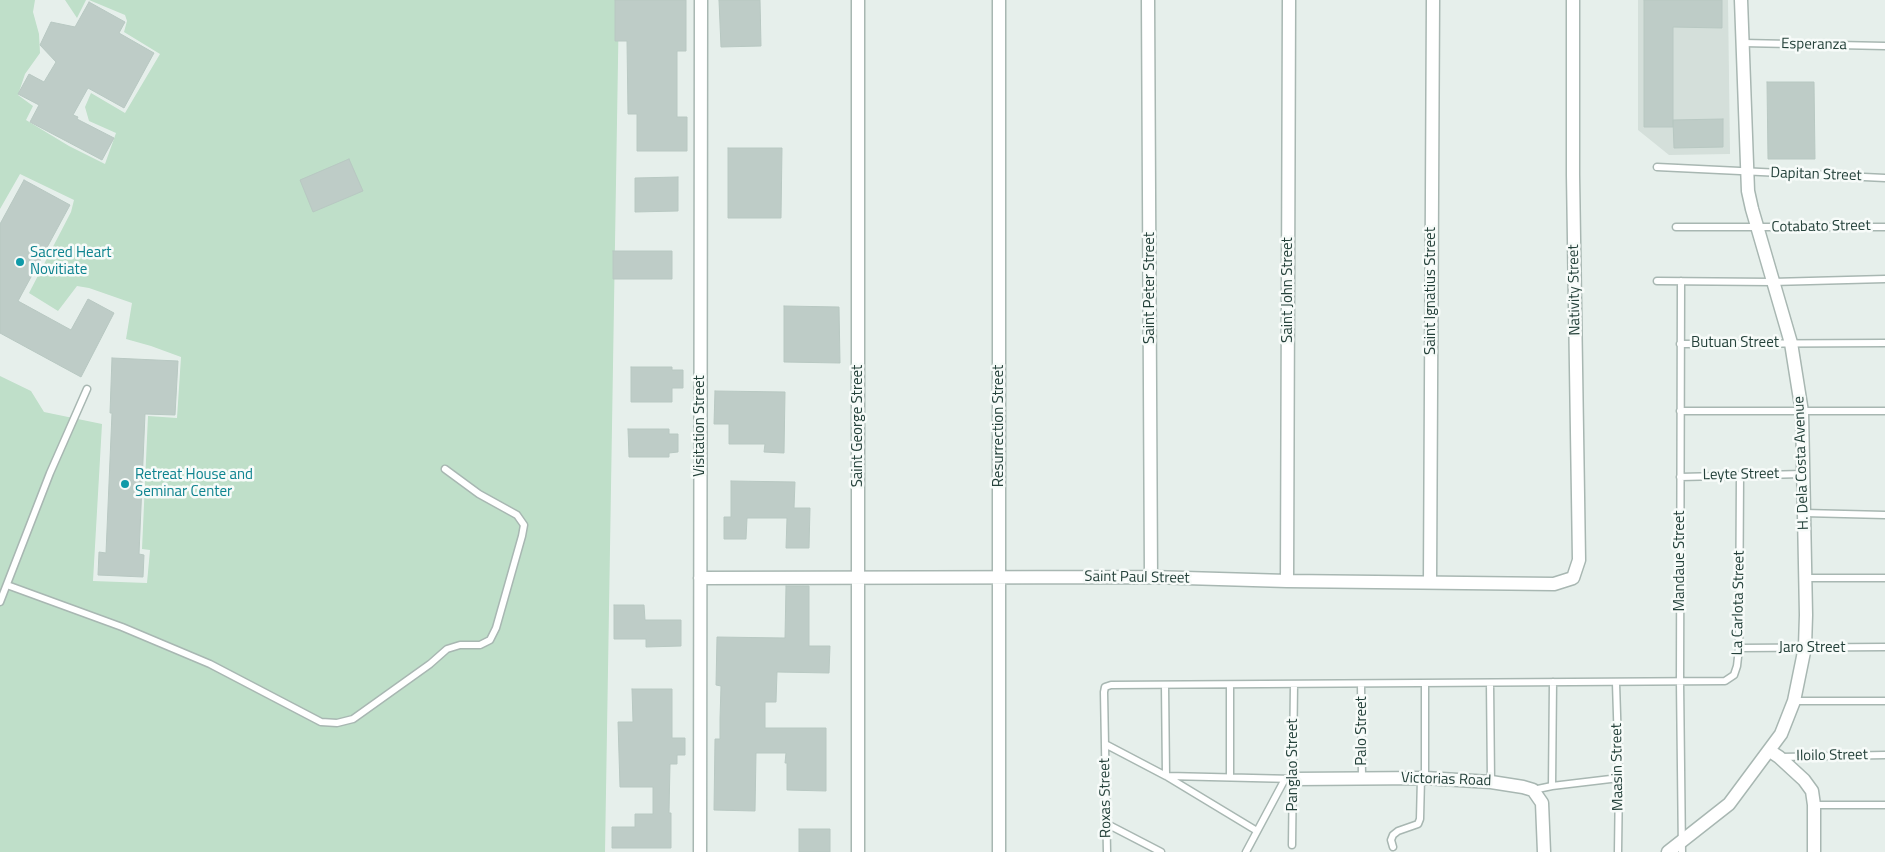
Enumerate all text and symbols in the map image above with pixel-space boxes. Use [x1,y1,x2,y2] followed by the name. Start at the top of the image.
[1781,35,1847,55] street label: Esperanza
[1770,164,1862,186] street label: Dapitan Street
[1771,217,1871,237] street label: Cotabato Street
[1422,227,1440,355] street label: Saint Ignatius Street
[1141,232,1159,344] street label: Saint Peter Street
[1279,237,1297,343] street label: Saint John Street
[30,244,112,279] place label: Sacred Heart Novitiate
[1565,244,1585,336] street label: Nativity Street
[14,256,26,268] marker: Sacred Heart Novitiate
[1691,334,1779,352] street label: Butuan Street
[849,365,867,487] street label: Saint George Street
[990,365,1008,487] street label: Resurrection Street
[691,375,709,477] street label: Visitation Street
[1791,396,1813,530] street label: H. Dela Costa Avenue
[1703,465,1779,485] street label: Leyte Street
[135,466,253,501] place label: Retreat House and Seminar Center
[119,478,131,490] marker: Retreat House and Seminar Center
[1671,510,1689,612] street label: Mandaue Street
[1729,550,1749,656] street label: La Carlota Street
[1084,568,1190,588] street label: Saint Paul Street
[1779,639,1845,657] street label: Jaro Street
[1353,696,1371,766] street label: Palo Street
[1284,719,1302,811] street label: Panglao Street
[1608,723,1628,811] street label: Maasin Street
[1796,746,1868,766] street label: Iloilo Street
[1096,758,1116,838] street label: Roxas Street
[1400,769,1492,791] street label: Victorias Road

